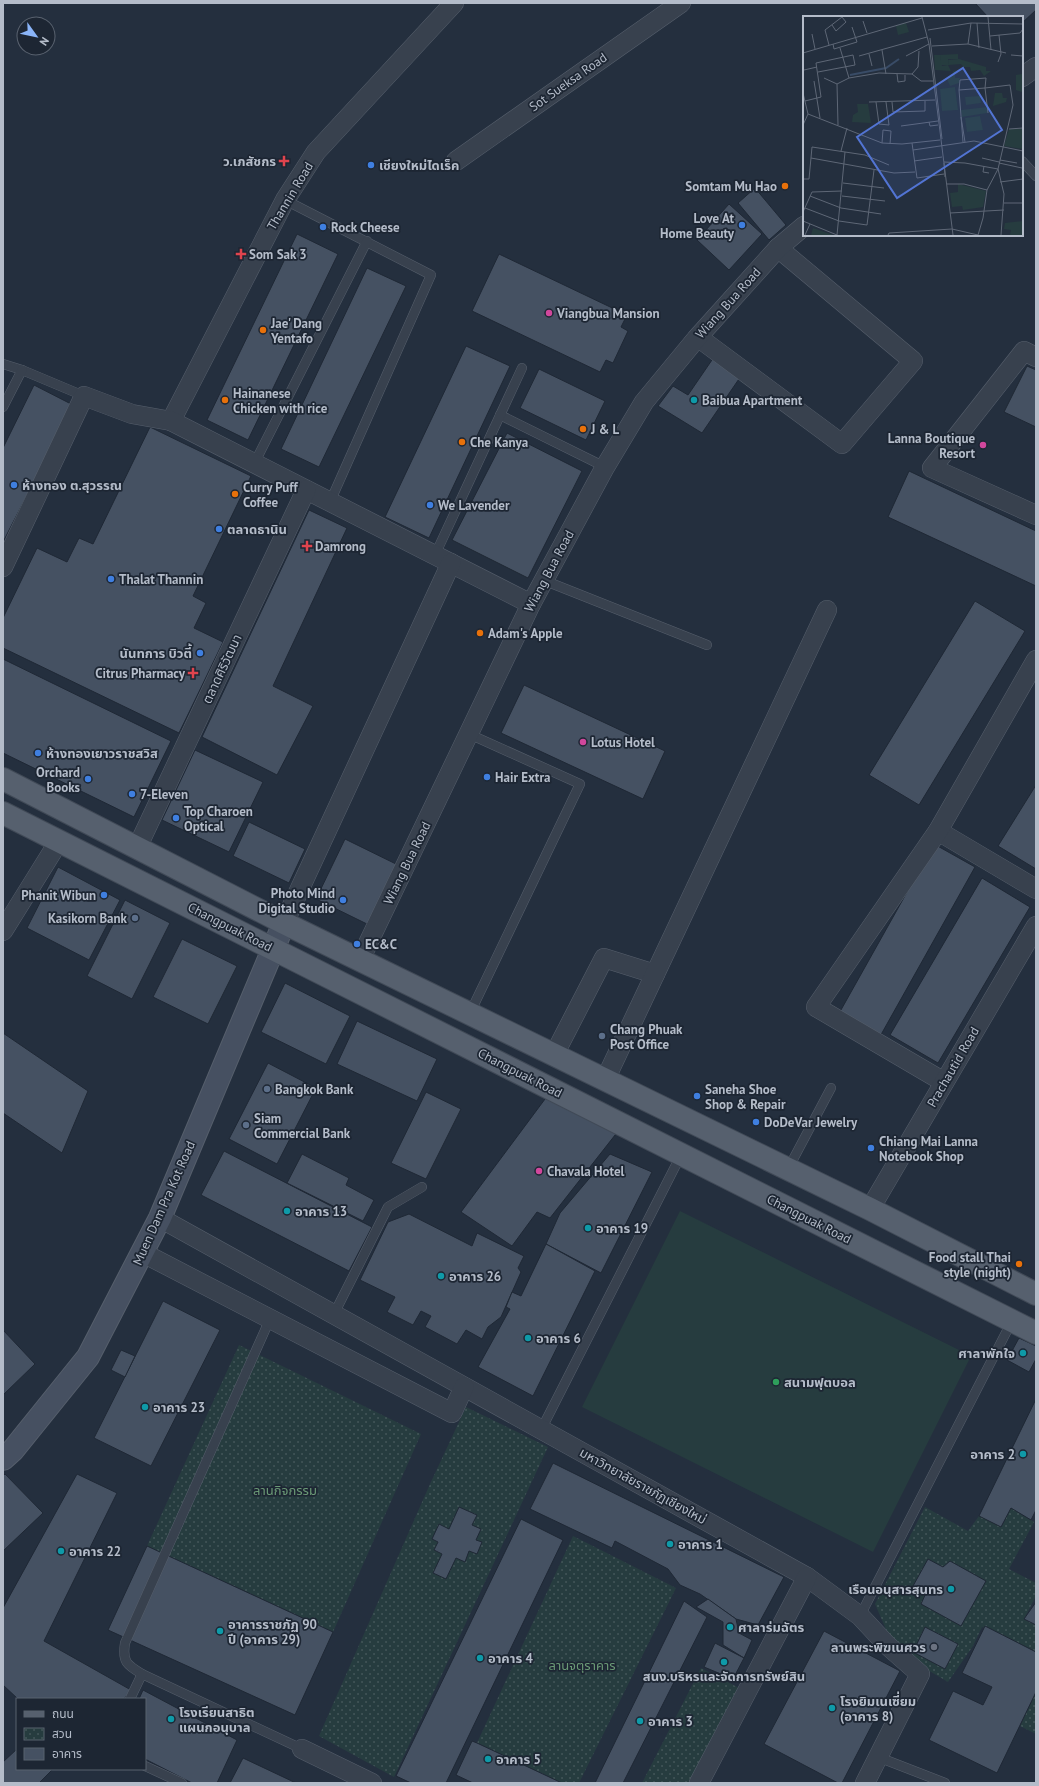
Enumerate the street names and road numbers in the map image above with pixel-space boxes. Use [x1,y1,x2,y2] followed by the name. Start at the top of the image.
[526,49,610,115] street label: Sot Sueksa Road
[263,159,317,233] street label: Thannin Road
[691,264,765,342] street label: Wiang Bua Road
[520,527,578,615] street label: Wiang Bua Road
[198,631,246,707] street label: ตลาดศิริวัฒนา
[380,819,434,907] street label: Wiang Bua Road
[185,898,275,956] street label: Changpuak Road
[923,1024,983,1110] street label: Prachautid Road
[475,1044,565,1102] street label: Changpuak Road
[129,1138,199,1268] street label: Muen Dam Pra Kot Road
[764,1190,854,1248] street label: Changpuak Road
[576,1444,710,1528] street label: มหาวิทยาลัยราชภัฏเชียงใหม่

